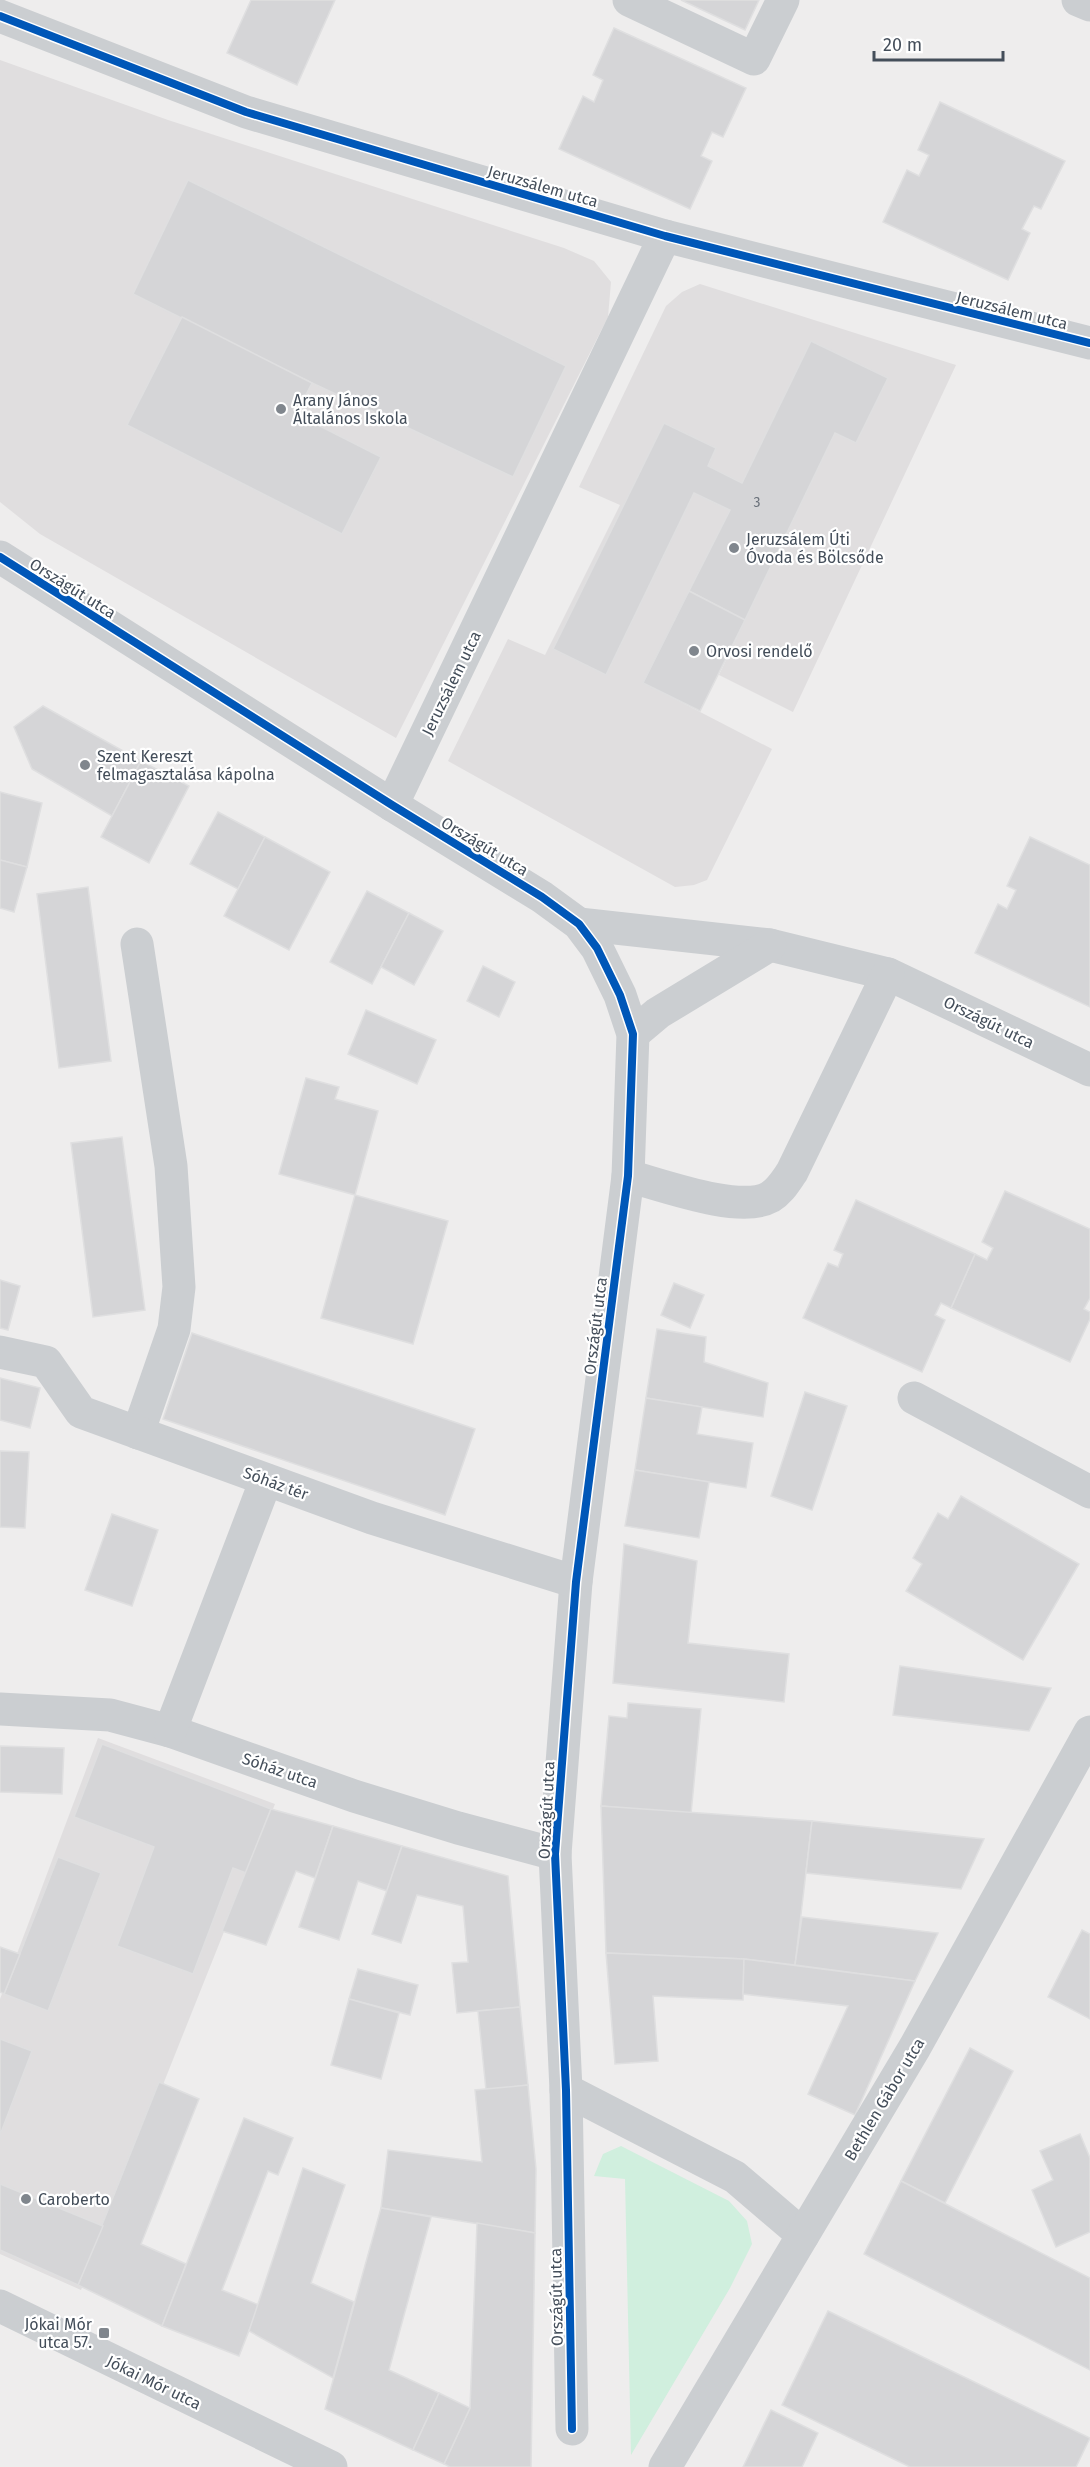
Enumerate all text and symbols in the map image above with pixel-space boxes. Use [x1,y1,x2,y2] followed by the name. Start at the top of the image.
[874,24,1003,62] scale bar
[883,34,922,56] text: 20 m
[485,162,600,211] street label: Jeruzsálem utca
[954,287,1070,334] street label: Jeruzsálem utca
[293,391,408,428] place label: Arany János Általános Iskola
[274,402,288,416] marker: Arany János Általános Iskola
[754,494,761,511] house number: 3
[746,529,884,567] place label: Jeruzsálem Úti Óvoda és Bölcsőde
[727,541,741,555] marker: Jeruzsálem Úti Óvoda és Bölcsőde
[26,554,119,623] street label: Országút utca
[418,628,485,739] street label: Jeruzsálem utca
[706,642,813,661] place label: Orvosi rendelő
[687,644,701,658] marker: Orvosi rendelő
[97,747,275,784] place label: Szent Kereszt felmagasztalása kápolna
[78,758,92,772] marker: Szent Kereszt felmagasztalása kápolna
[438,813,532,880] street label: Országút utca
[940,992,1037,1053] street label: Országút utca
[580,1276,611,1376] street label: Országút utca
[241,1463,312,1504] street label: Sóház tér
[240,1749,320,1792] street label: Sóház utca
[534,1760,559,1860] street label: Országút utca
[840,2035,929,2164] street label: Bethlen Gábor utca
[38,2190,110,2209] place label: Caroberto
[19,2192,33,2206] marker: Caroberto
[546,2248,567,2346] street label: Országút utca
[24,2315,93,2352] place label: Jókai Mór utca 57.
[97,2326,111,2340] marker: Jókai Mór utca 57.
[103,2351,204,2414] street label: Jókai Mór utca

